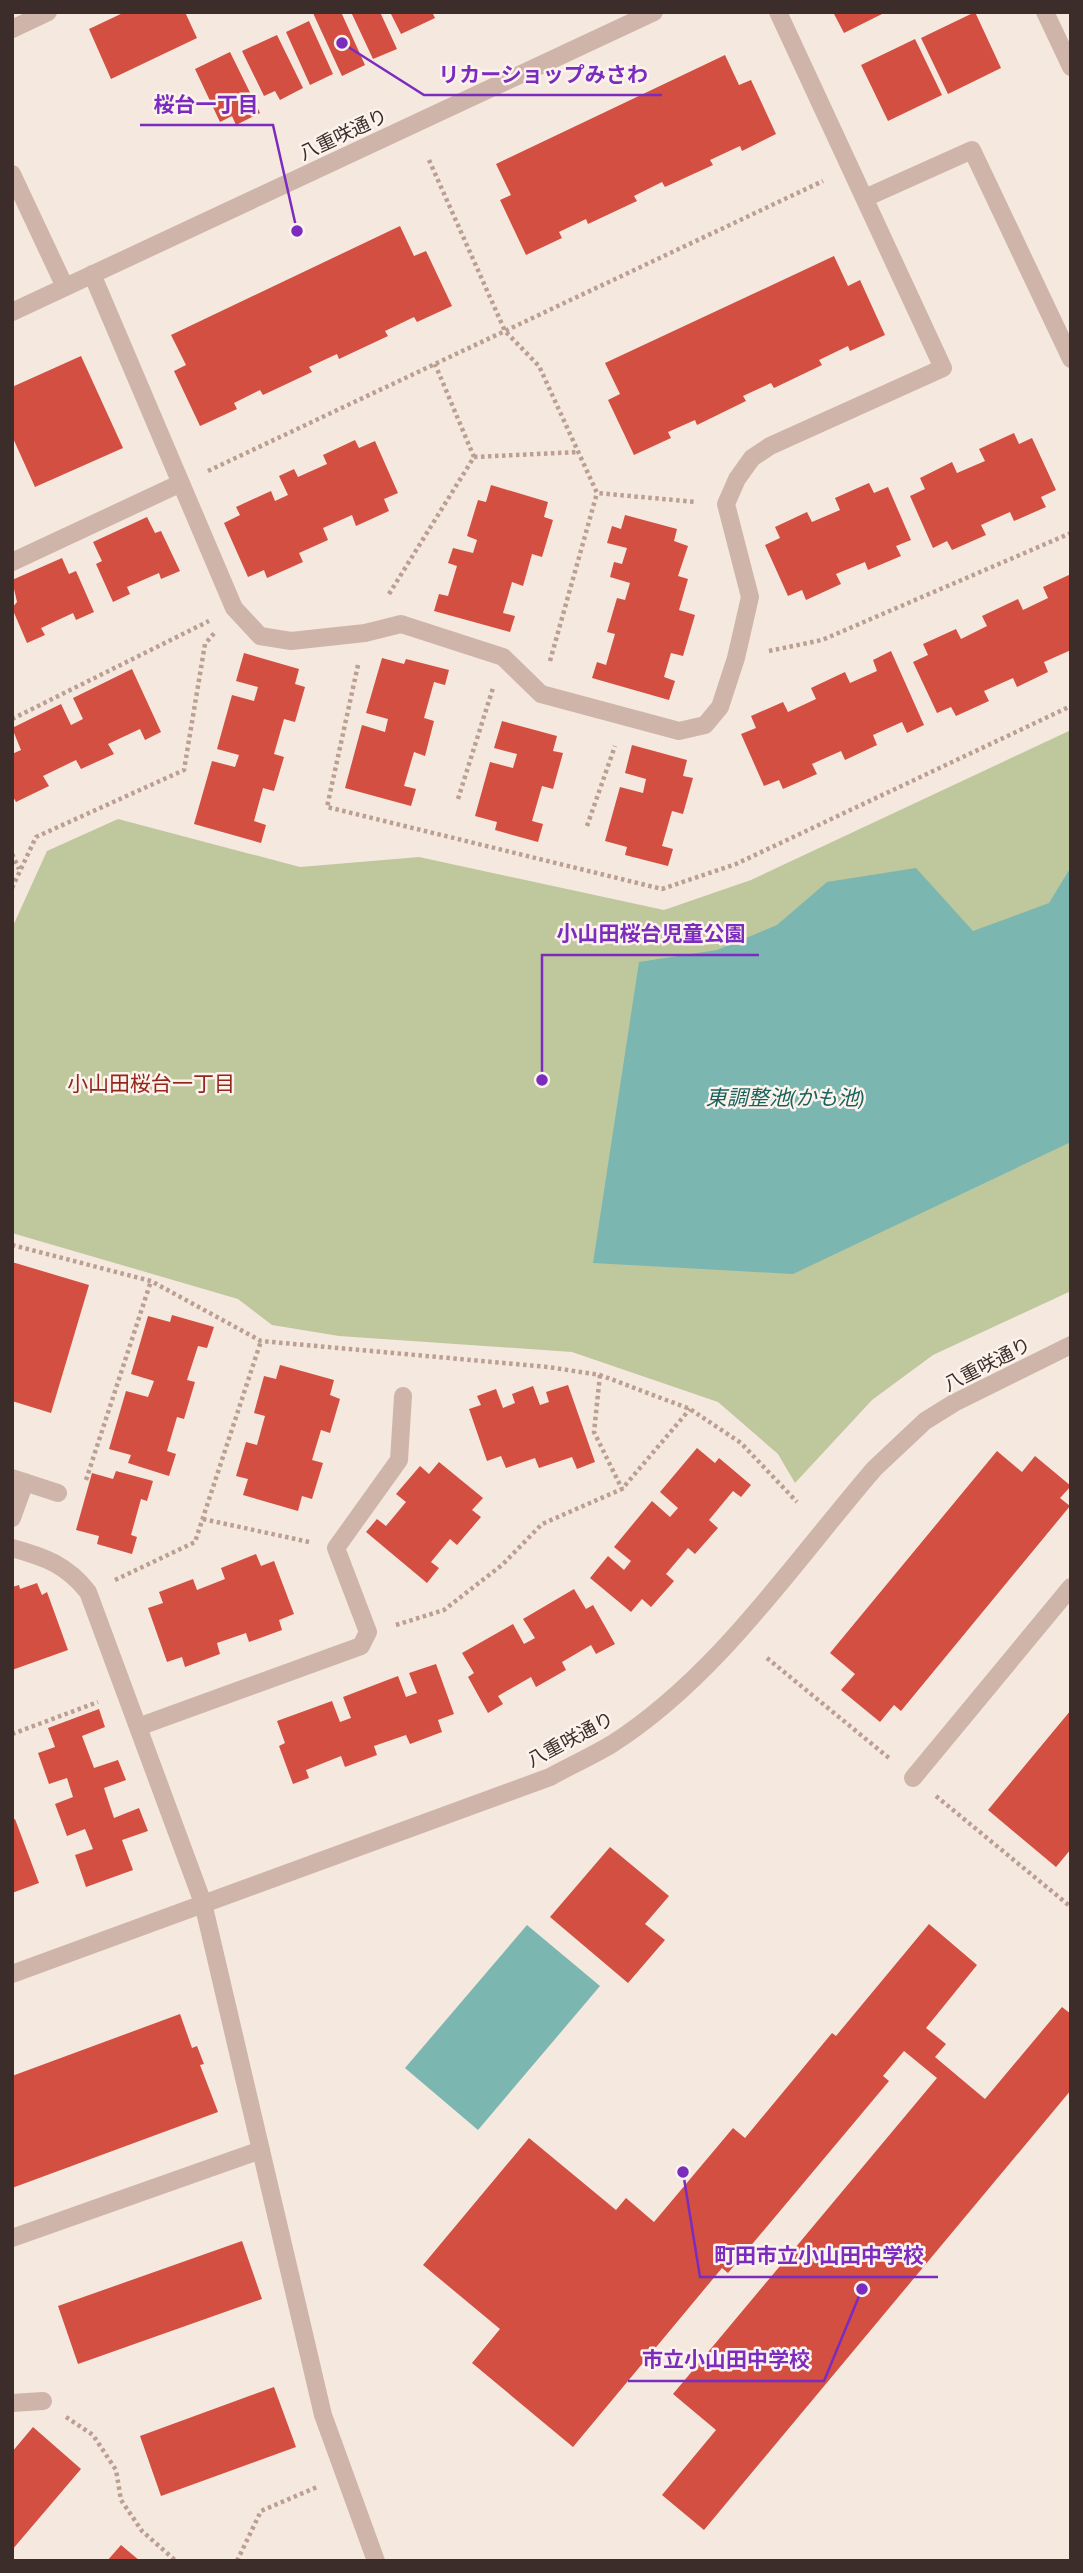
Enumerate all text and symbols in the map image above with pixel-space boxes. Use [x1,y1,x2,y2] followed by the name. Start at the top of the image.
[424,53,662,95] callout: リカーショップみさわ
[438,60,648,89] text: リカーショップみさわ
[140,83,273,125] callout: 桜台一丁目
[154,90,259,119] text: 桜台一丁目
[294,102,392,166] street label: 八重咲通り
[542,913,759,955] callout: 小山田桜台児童公園
[557,919,746,948] text: 小山田桜台児童公園
[67,1069,235,1098] district label: 小山田桜台一丁目
[706,1083,864,1112] water label: 東調整池(かも池)
[939,1331,1035,1397] street label: 八重咲通り
[522,1705,618,1773] street label: 八重咲通り
[700,2235,938,2277] callout: 町田市立小山田中学校
[714,2241,924,2270] text: 町田市立小山田中学校
[628,2339,824,2381] callout: 市立小山田中学校
[642,2345,810,2374] text: 市立小山田中学校

